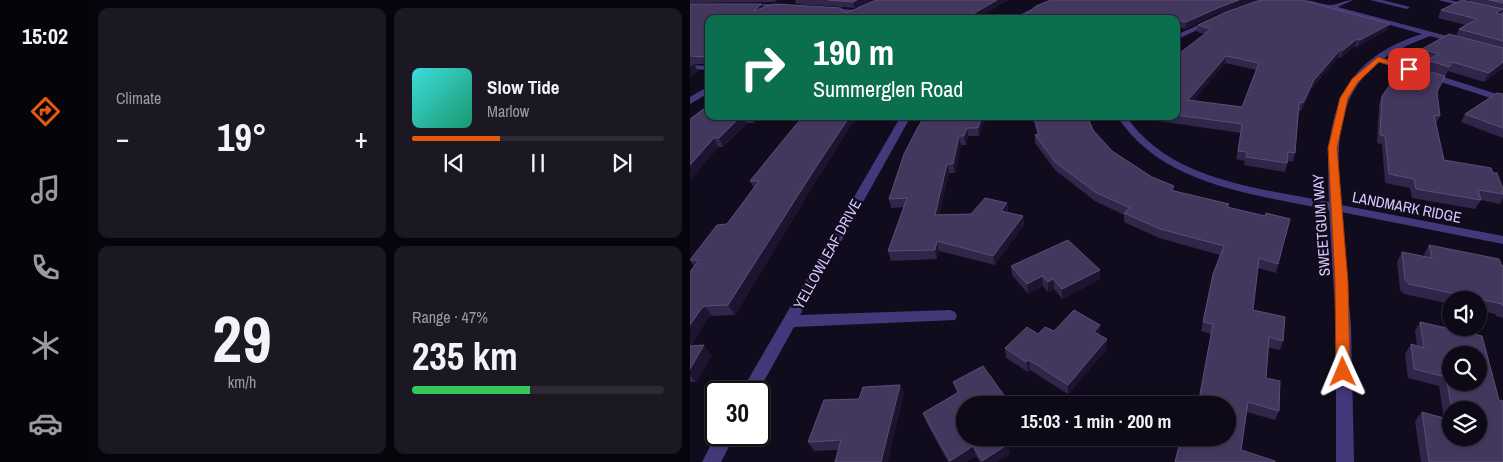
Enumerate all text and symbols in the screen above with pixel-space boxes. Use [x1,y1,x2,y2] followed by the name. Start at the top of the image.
[22,21,68,51] text: 15:02
[813,29,894,76] text: 190 m
[730,35,795,100] icon: right
[1388,48,1430,90] pin
[1395,55,1423,83] icon: arrive
[487,74,559,100] text: Slow Tide
[813,74,963,104] text: Summerglen Road
[116,87,161,109] text: Climate
[28,94,63,129] icon: directions
[487,100,529,122] text: Marlow
[217,112,267,163] text: 19°
[116,119,129,157] text: −
[355,119,368,157] text: +
[440,149,468,177] icon: previous
[524,149,552,177] icon: pause
[608,149,636,177] icon: next
[28,172,63,207] icon: music
[1307,172,1335,277] street label: SWEETGUM WAY
[1351,186,1463,228] street label: LANDMARK RIDGE
[788,195,866,313] street label: YELLOWLEAF DRIVE
[28,250,63,285] icon: phone
[1442,291,1487,446] map controls
[1442,291,1487,336] button: sound
[212,295,272,382] text: 29
[412,306,488,328] text: Range · 47%
[28,328,63,363] icon: climate
[412,331,518,382] text: 235 km
[1316,345,1368,397] position arrow
[1442,346,1487,391] button: search
[228,371,256,393] text: km/h
[705,381,770,446] speed limit sign: 30
[1442,401,1487,446] button: layers
[28,406,63,441] icon: car
[1021,408,1171,434] text: 15:03 · 1 min · 200 m

